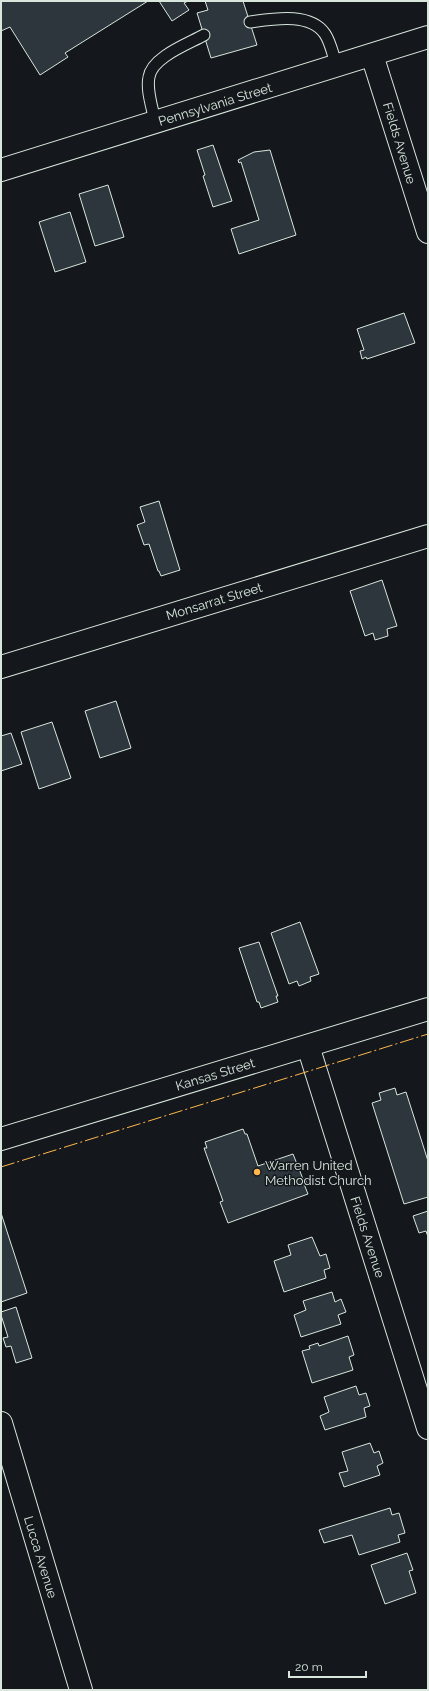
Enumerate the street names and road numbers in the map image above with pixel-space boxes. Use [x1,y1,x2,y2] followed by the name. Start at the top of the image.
[157,80,274,129] street label: Pennsylvania Street
[380,101,419,186] street label: Fields Avenue
[164,580,265,623] street label: Monsarrat Street
[174,1055,257,1094] street label: Kansas Street
[347,1195,388,1280] street label: Fields Avenue
[21,1514,60,1600] street label: Lucca Avenue

